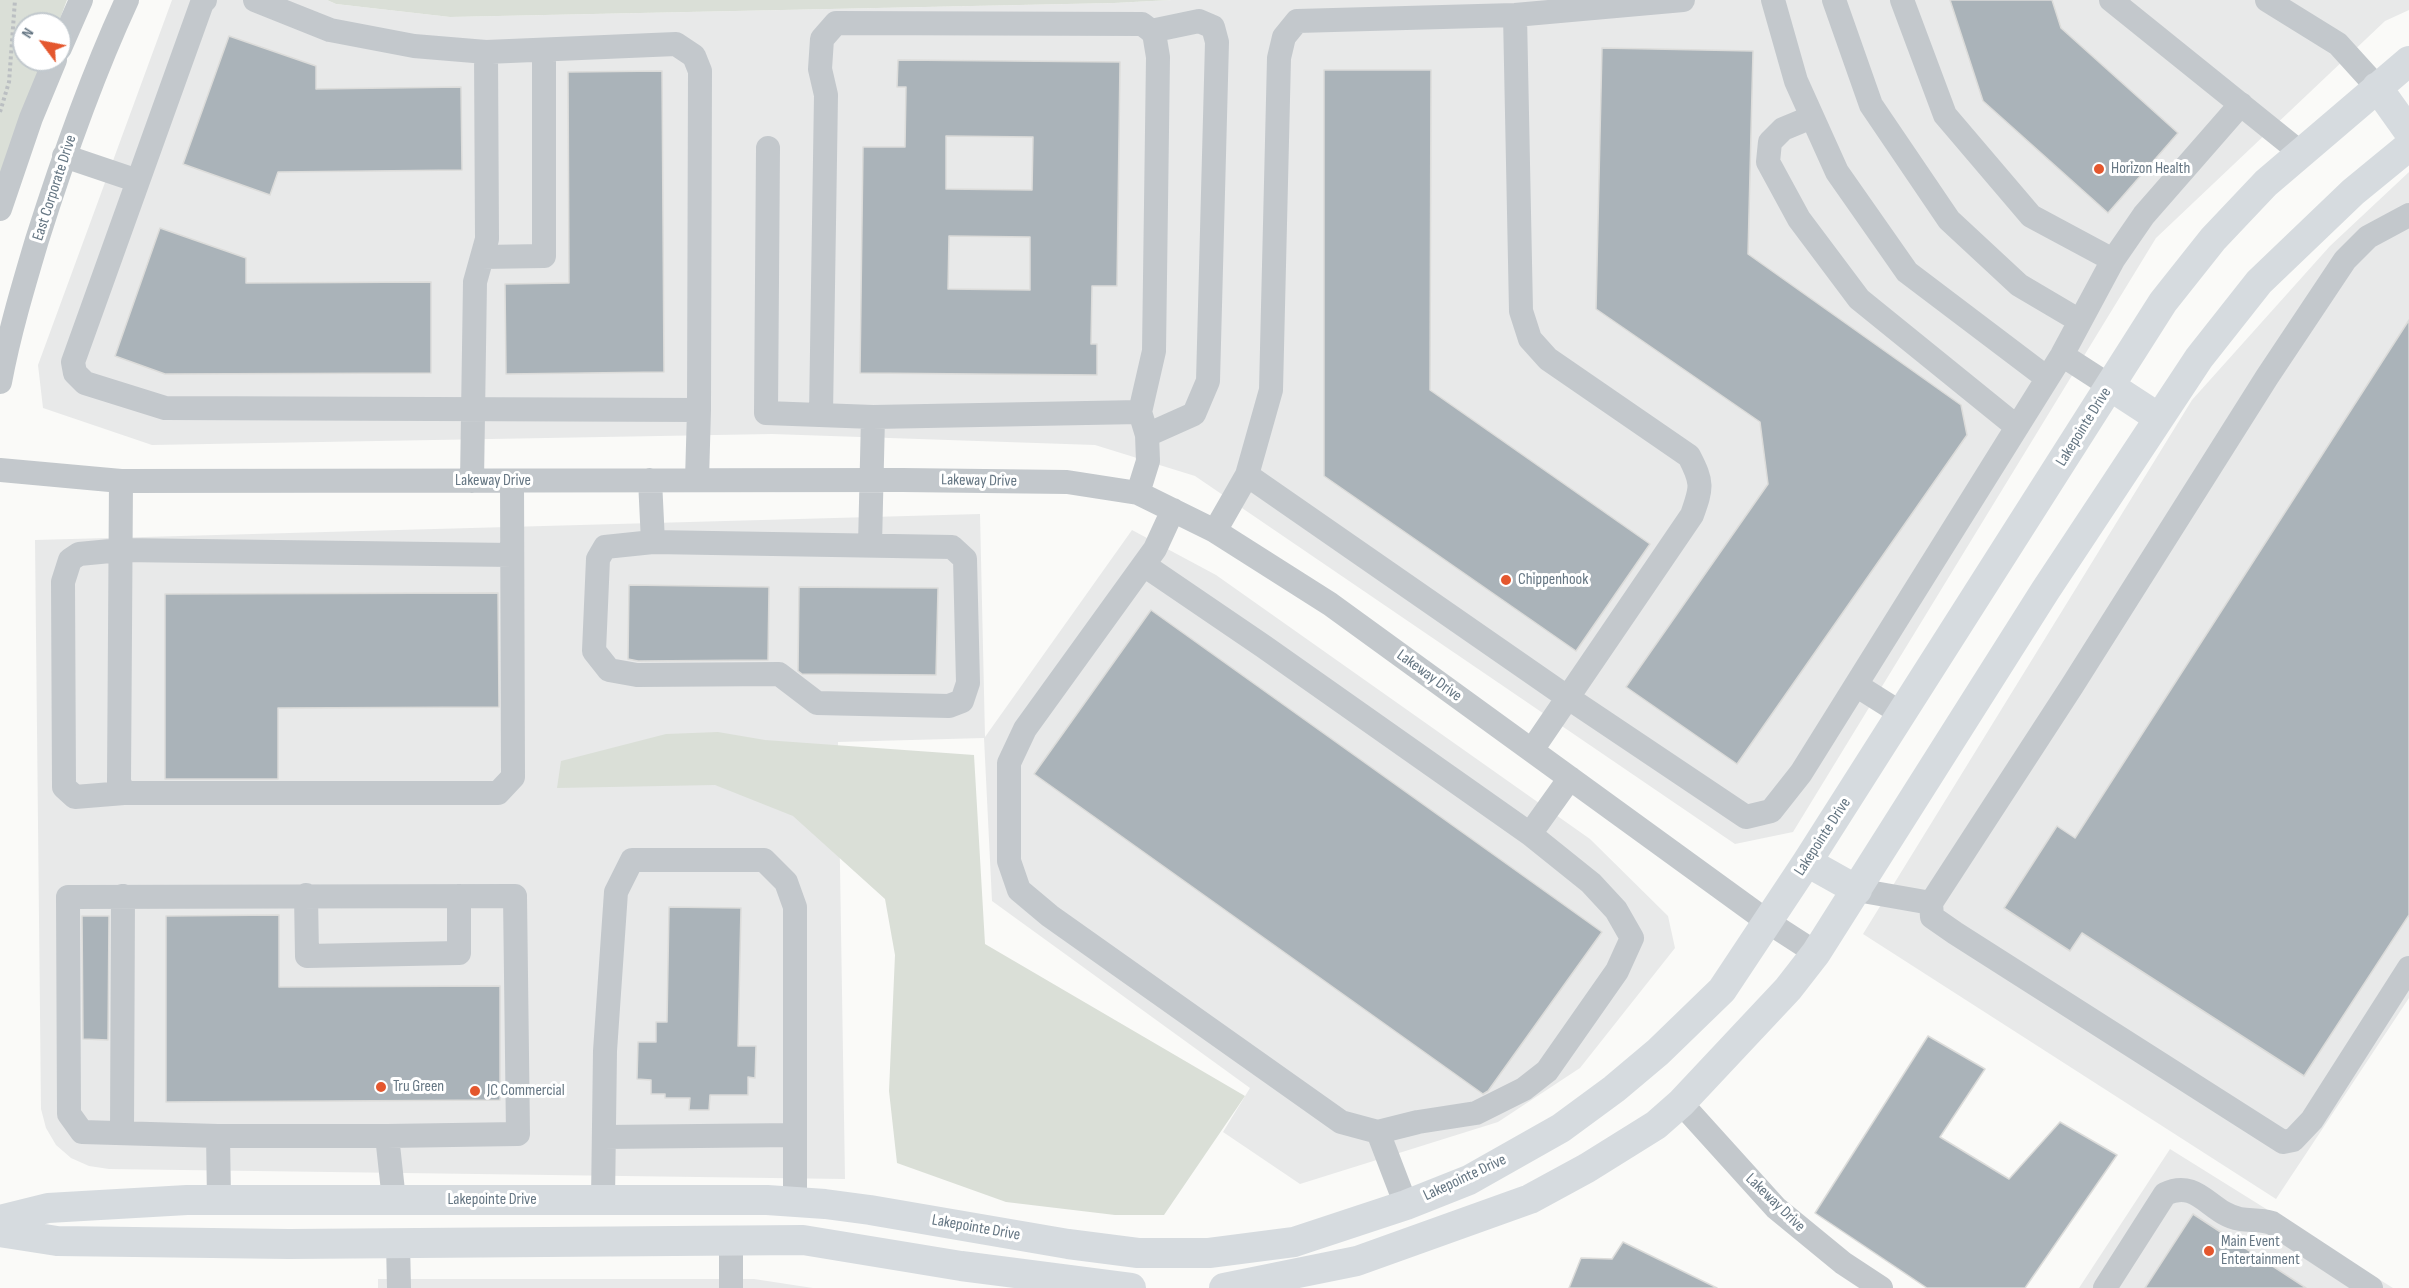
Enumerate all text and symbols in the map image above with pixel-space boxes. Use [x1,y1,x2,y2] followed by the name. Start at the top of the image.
[12,12,72,72] north arrow
[18,25,38,42] text: N
[29,133,81,243] street label: East Corporate Drive
[2111,159,2190,179] place label: Horizon Health
[2092,162,2106,176] marker: Horizon Health
[2052,384,2116,470] street label: Lakepointe Drive
[455,471,531,491] street label: Lakeway Drive
[941,471,1017,491] street label: Lakeway Drive
[1518,570,1588,590] place label: Chippenhook
[1499,573,1513,587] marker: Chippenhook
[1393,646,1465,706] street label: Lakeway Drive
[1791,794,1855,880] street label: Lakepointe Drive
[393,1077,444,1097] place label: Tru Green
[374,1080,388,1094] marker: Tru Green
[487,1081,565,1101] place label: JC Commercial
[468,1084,482,1098] marker: JC Commercial
[1421,1150,1509,1206] street label: Lakepointe Drive
[1741,1170,1809,1236] street label: Lakeway Drive
[447,1190,537,1210] street label: Lakepointe Drive
[930,1211,1022,1245] street label: Lakepointe Drive
[2221,1232,2300,1270] place label: Main Event Entertainment
[2202,1244,2216,1258] marker: Main Event Entertainment

